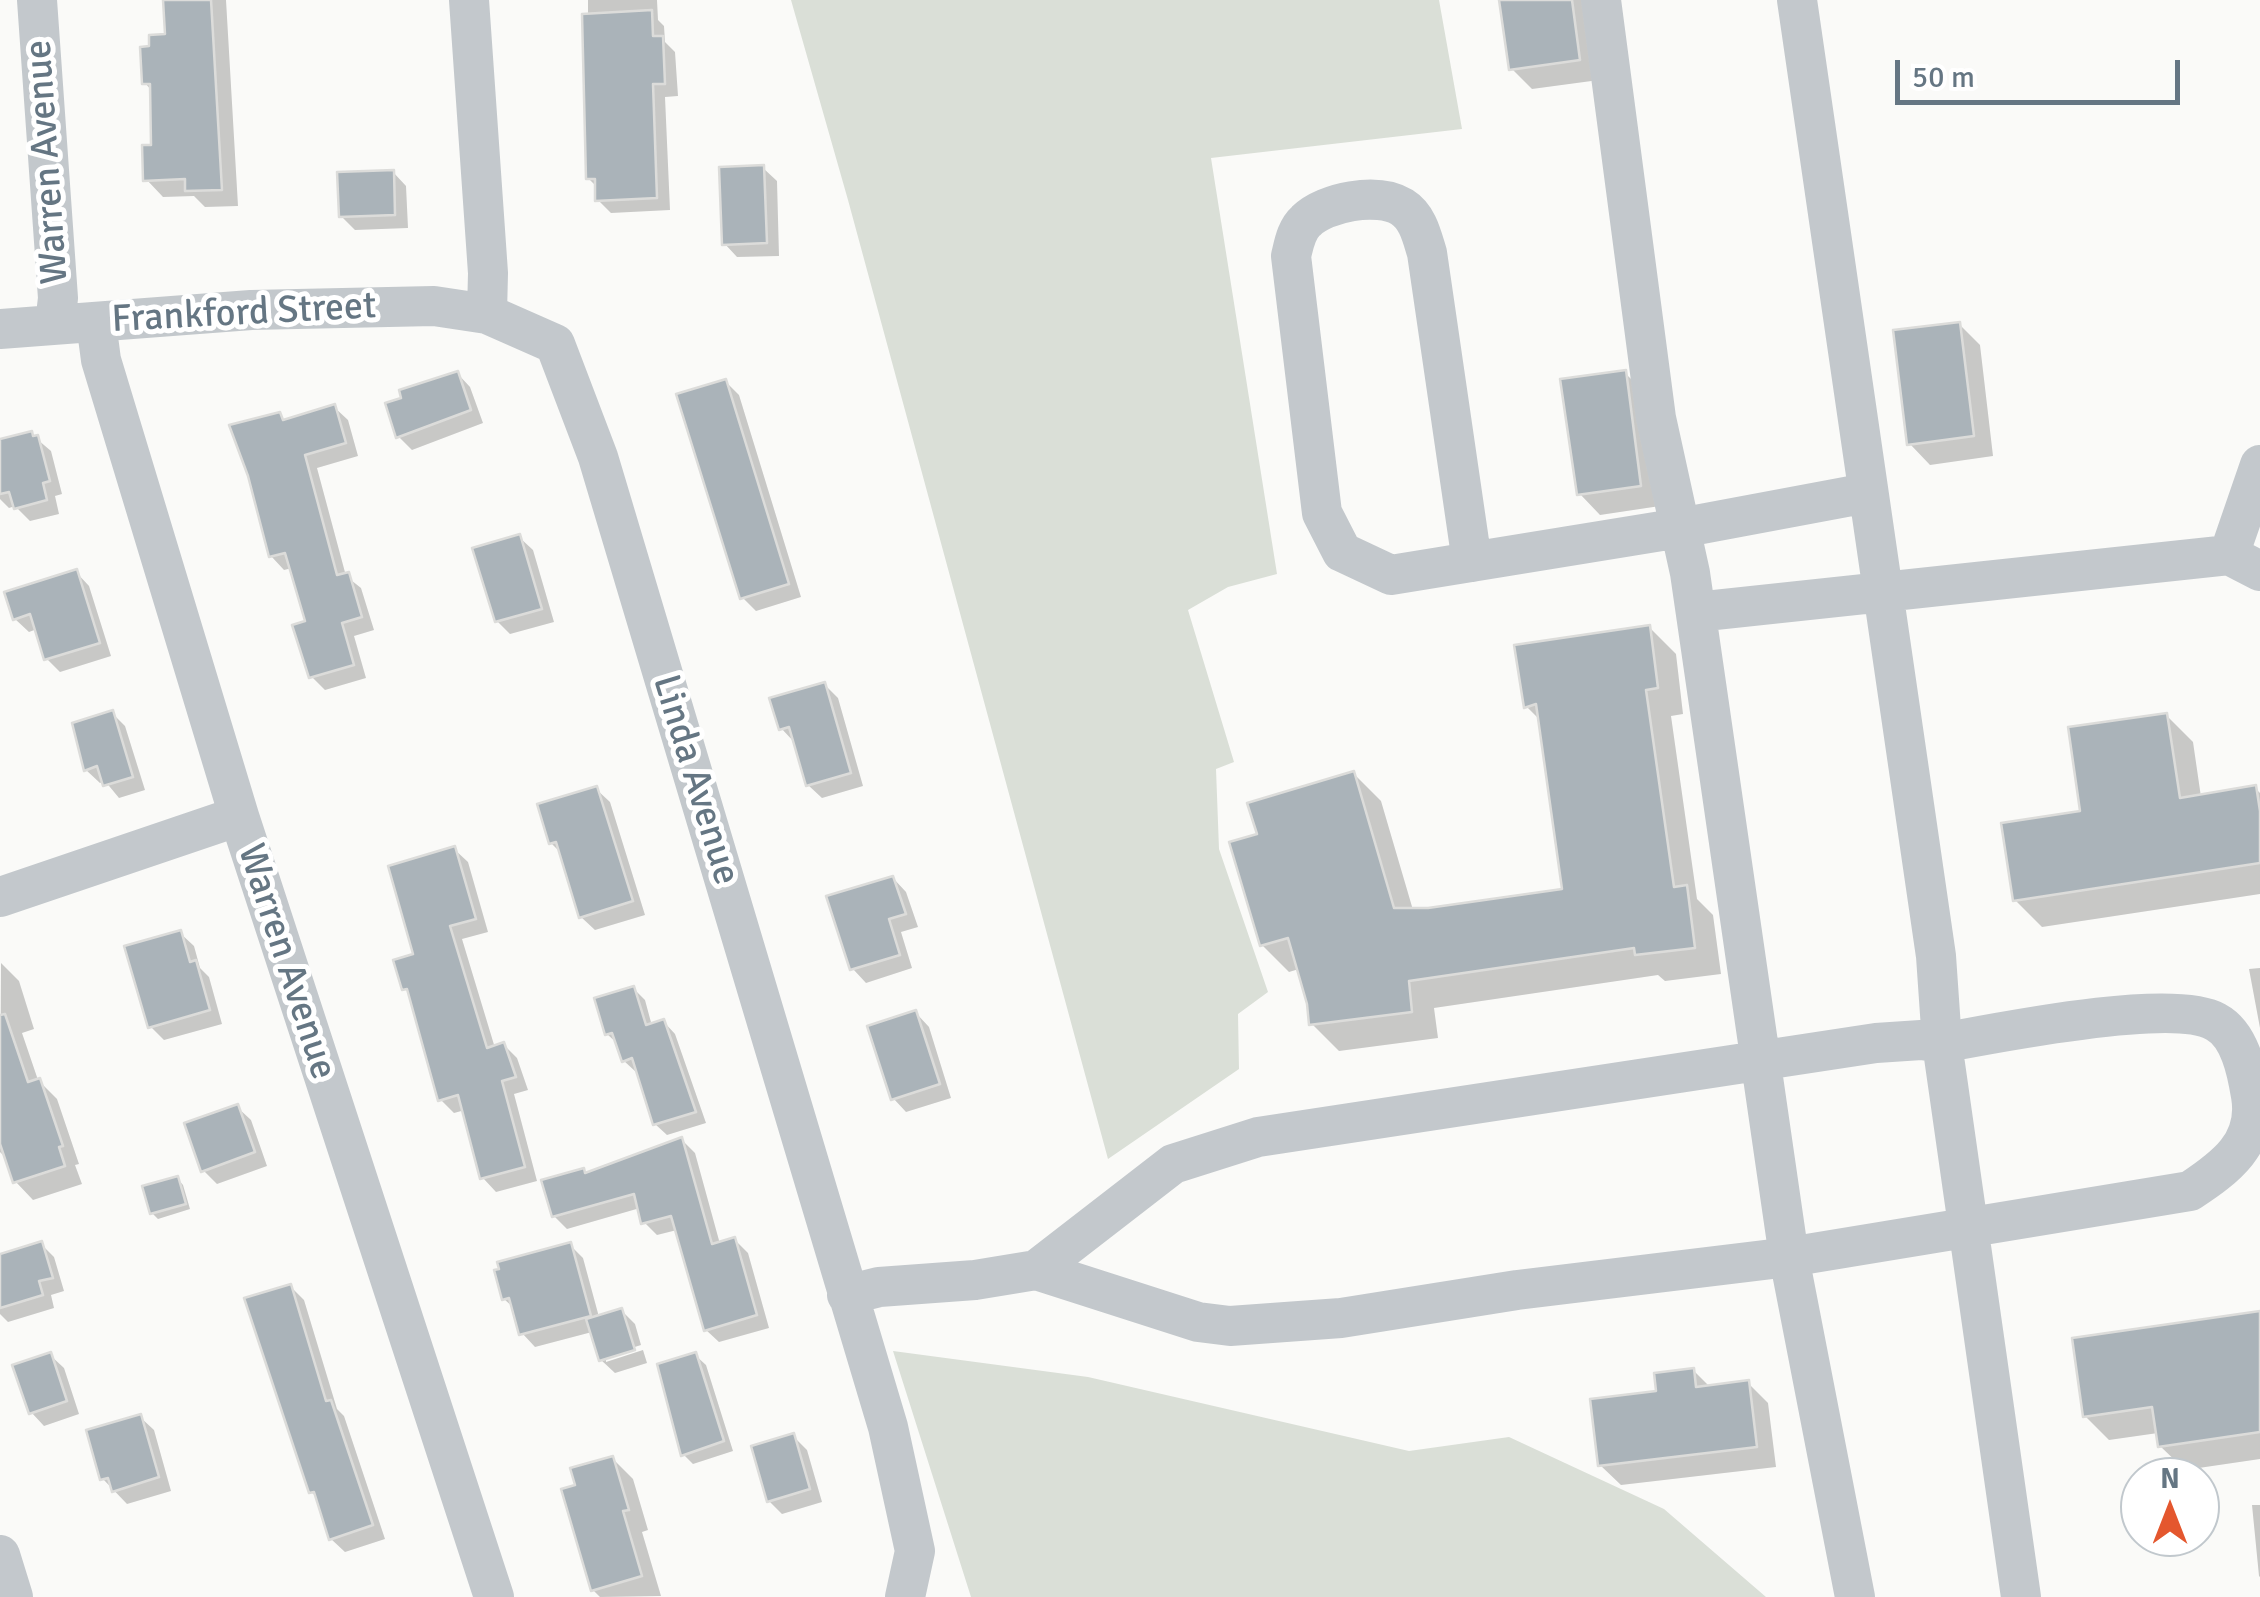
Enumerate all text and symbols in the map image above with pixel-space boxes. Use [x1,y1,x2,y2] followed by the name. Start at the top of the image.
[17,39,79,285] street label: Warren Avenue
[1900,40,2185,102] scale bar
[1912,59,1975,96] text: 50 m
[110,284,378,344] street label: Frankford Street
[642,670,748,890] street label: Linda Avenue
[227,839,345,1085] street label: Warren Avenue
[2120,1457,2220,1557] north arrow
[2160,1462,2180,1496] text: N

